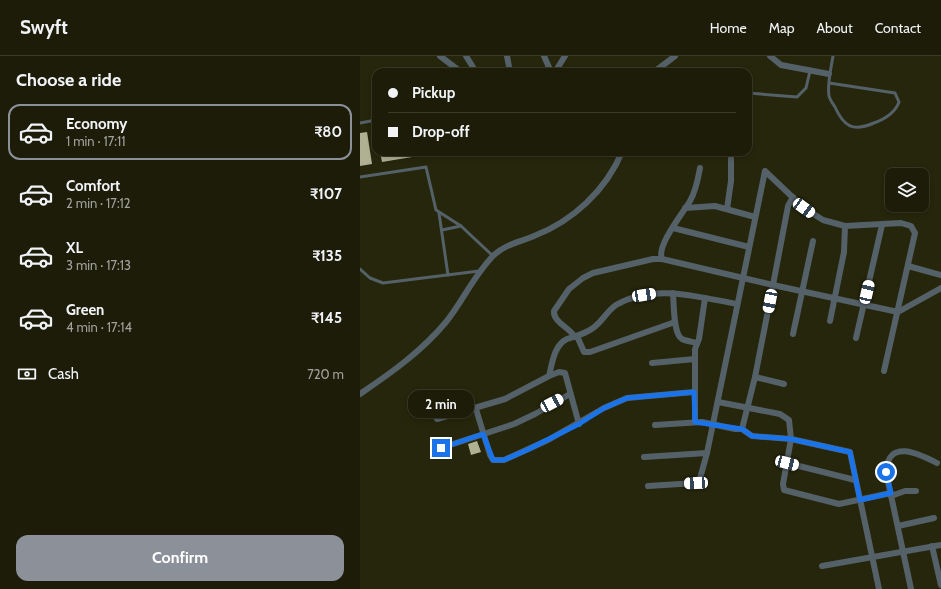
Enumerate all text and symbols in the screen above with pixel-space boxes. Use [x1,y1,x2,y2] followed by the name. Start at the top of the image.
[20,16,68,39] text: Swyft
[710,19,747,37] text: Home
[769,19,794,37] text: Map
[816,19,853,37] text: About
[875,19,921,37] text: Contact
[16,69,121,91] text: Choose a ride
[412,84,455,102] text: Pickup
[18,114,54,150] icon: car
[66,115,127,133] text: Economy
[314,123,342,141] text: ₹80
[412,123,470,141] text: Drop-off
[66,133,126,149] text: 1 min · 17:11
[885,168,929,212] map controls
[885,168,929,212] button: layers
[18,176,54,212] icon: car
[66,177,120,195] text: Comfort
[310,185,342,203] text: ₹107
[66,195,131,211] text: 2 min · 17:12
[791,196,817,220] car
[18,238,54,274] icon: car
[66,239,83,257] text: XL
[312,247,342,265] text: ₹135
[66,257,131,273] text: 3 min · 17:13
[858,279,876,305] car
[631,287,657,303] car
[762,288,778,314] car
[18,300,54,336] icon: car
[66,301,104,319] text: Green
[311,309,342,327] text: ₹145
[66,319,132,335] text: 4 min · 17:14
[16,363,38,385] icon: cash
[48,365,79,383] text: Cash
[307,366,344,382] text: 720 m
[408,390,474,418] callout: 2 min
[539,392,565,414] car
[425,396,457,412] text: 2 min
[432,439,450,457] route end
[774,454,800,472] car
[877,463,895,481] route start
[684,476,708,490] car
[16,535,344,581] button: Confirm

